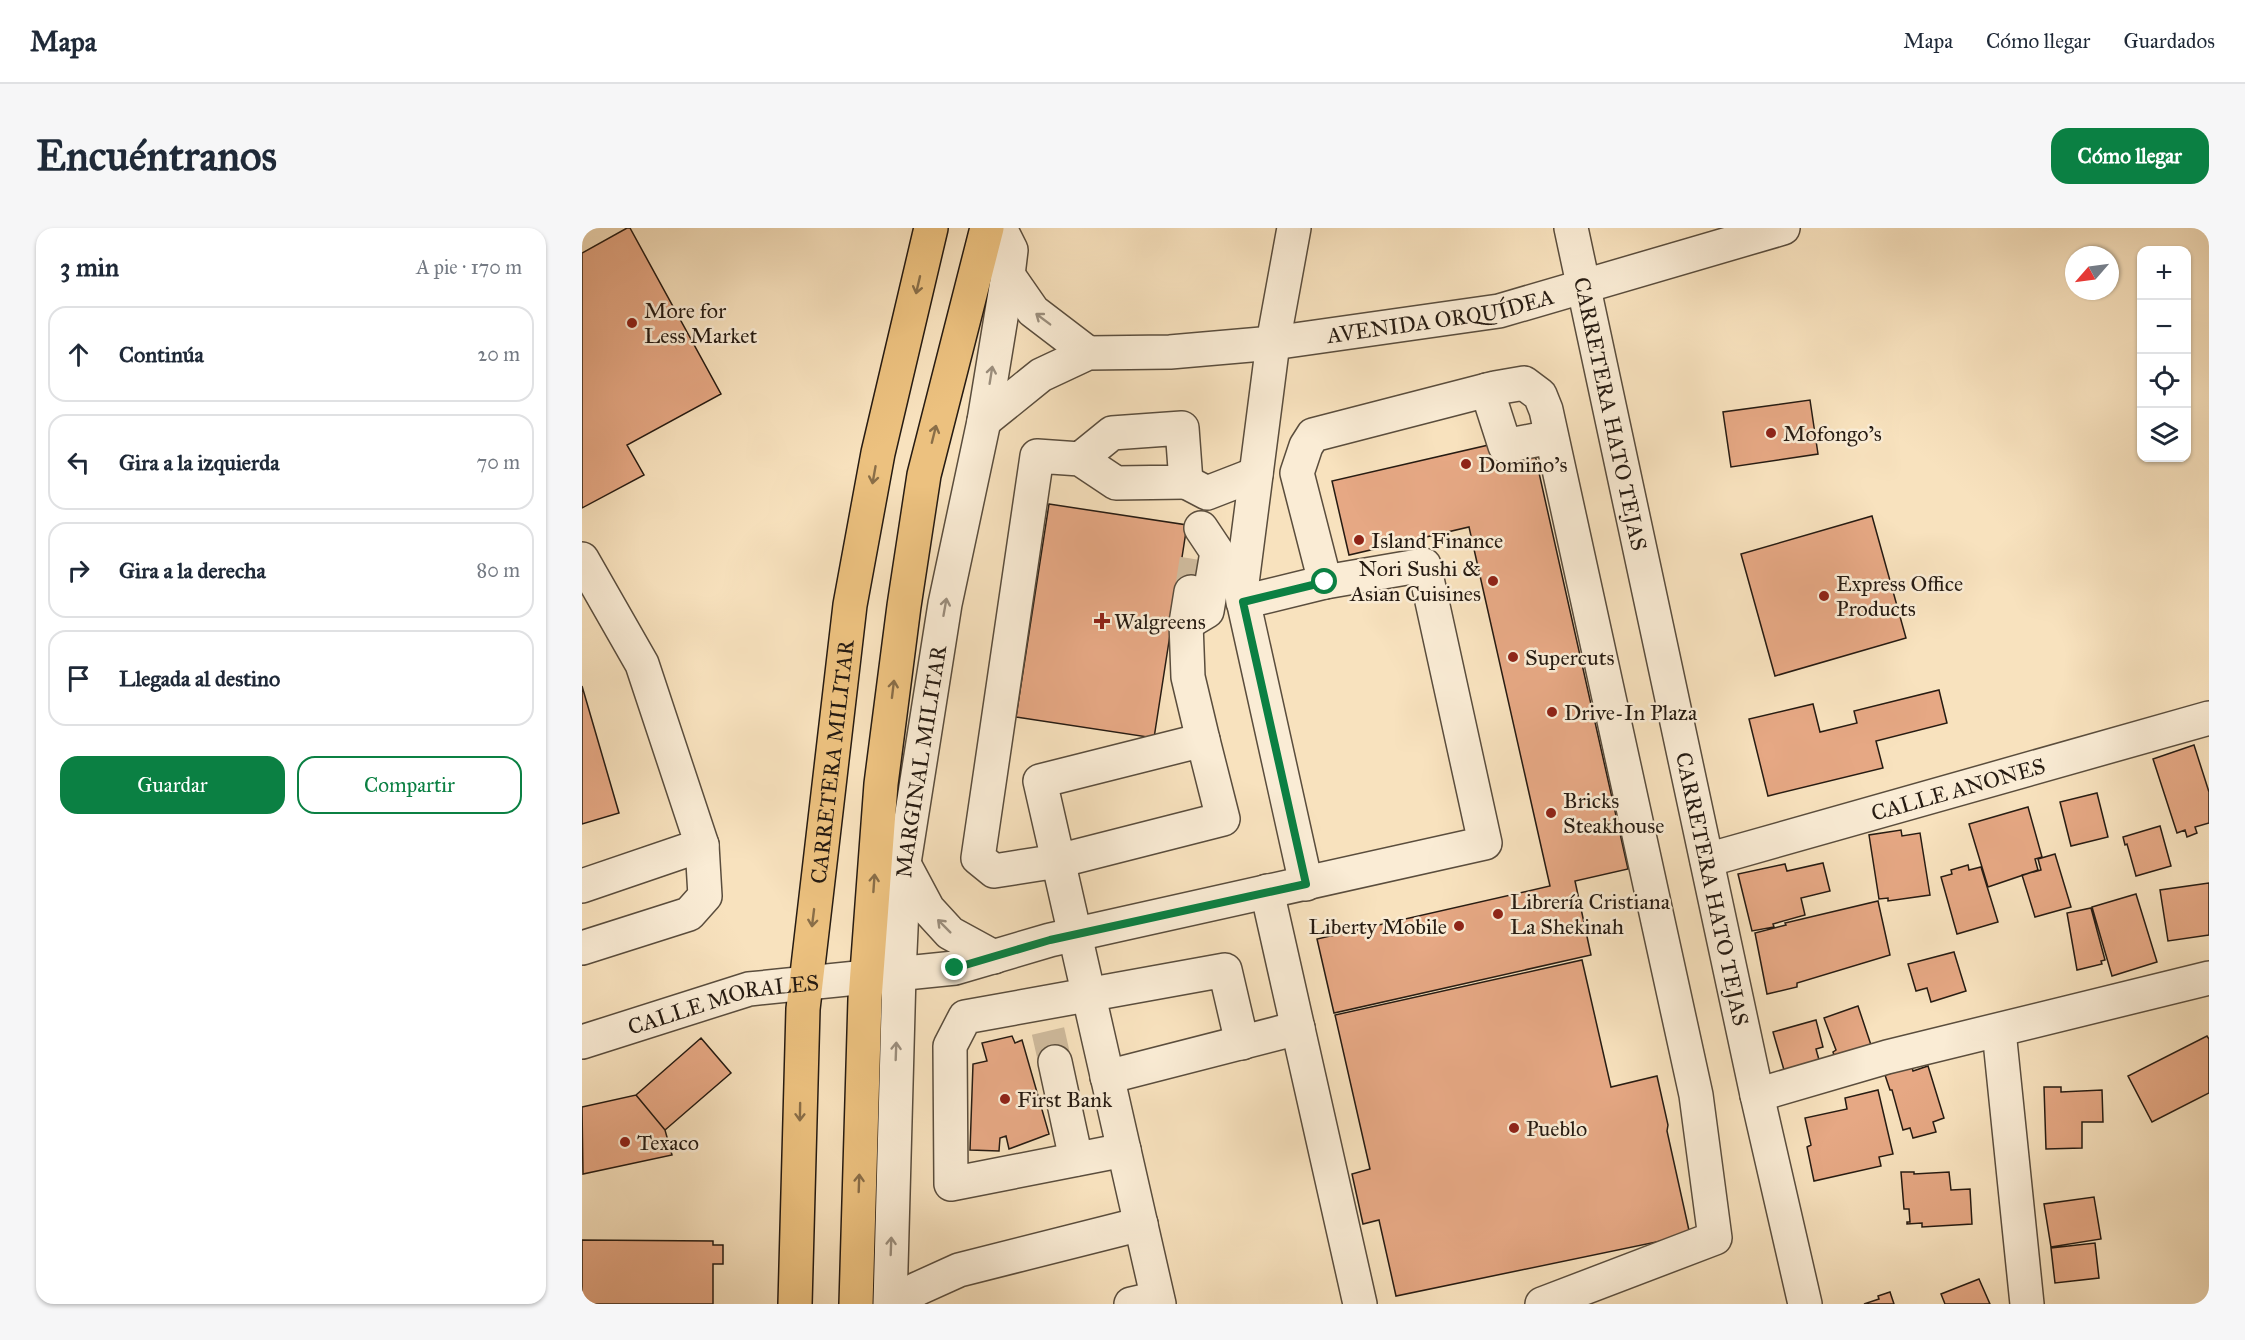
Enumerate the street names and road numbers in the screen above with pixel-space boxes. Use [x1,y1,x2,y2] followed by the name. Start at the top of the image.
[1568,274,1653,553] street label: CARRETERA HATO TEJAS
[1324,283,1557,349] street label: AVENIDA ORQUÍDEA
[805,638,860,885] street label: CARRETERA MILITAR
[890,643,952,878] street label: MARGINAL MILITAR
[1670,750,1755,1028] street label: CARRETERA HATO TEJAS
[1868,752,2048,827] street label: CALLE ANONES
[624,969,820,1041] street label: CALLE MORALES

